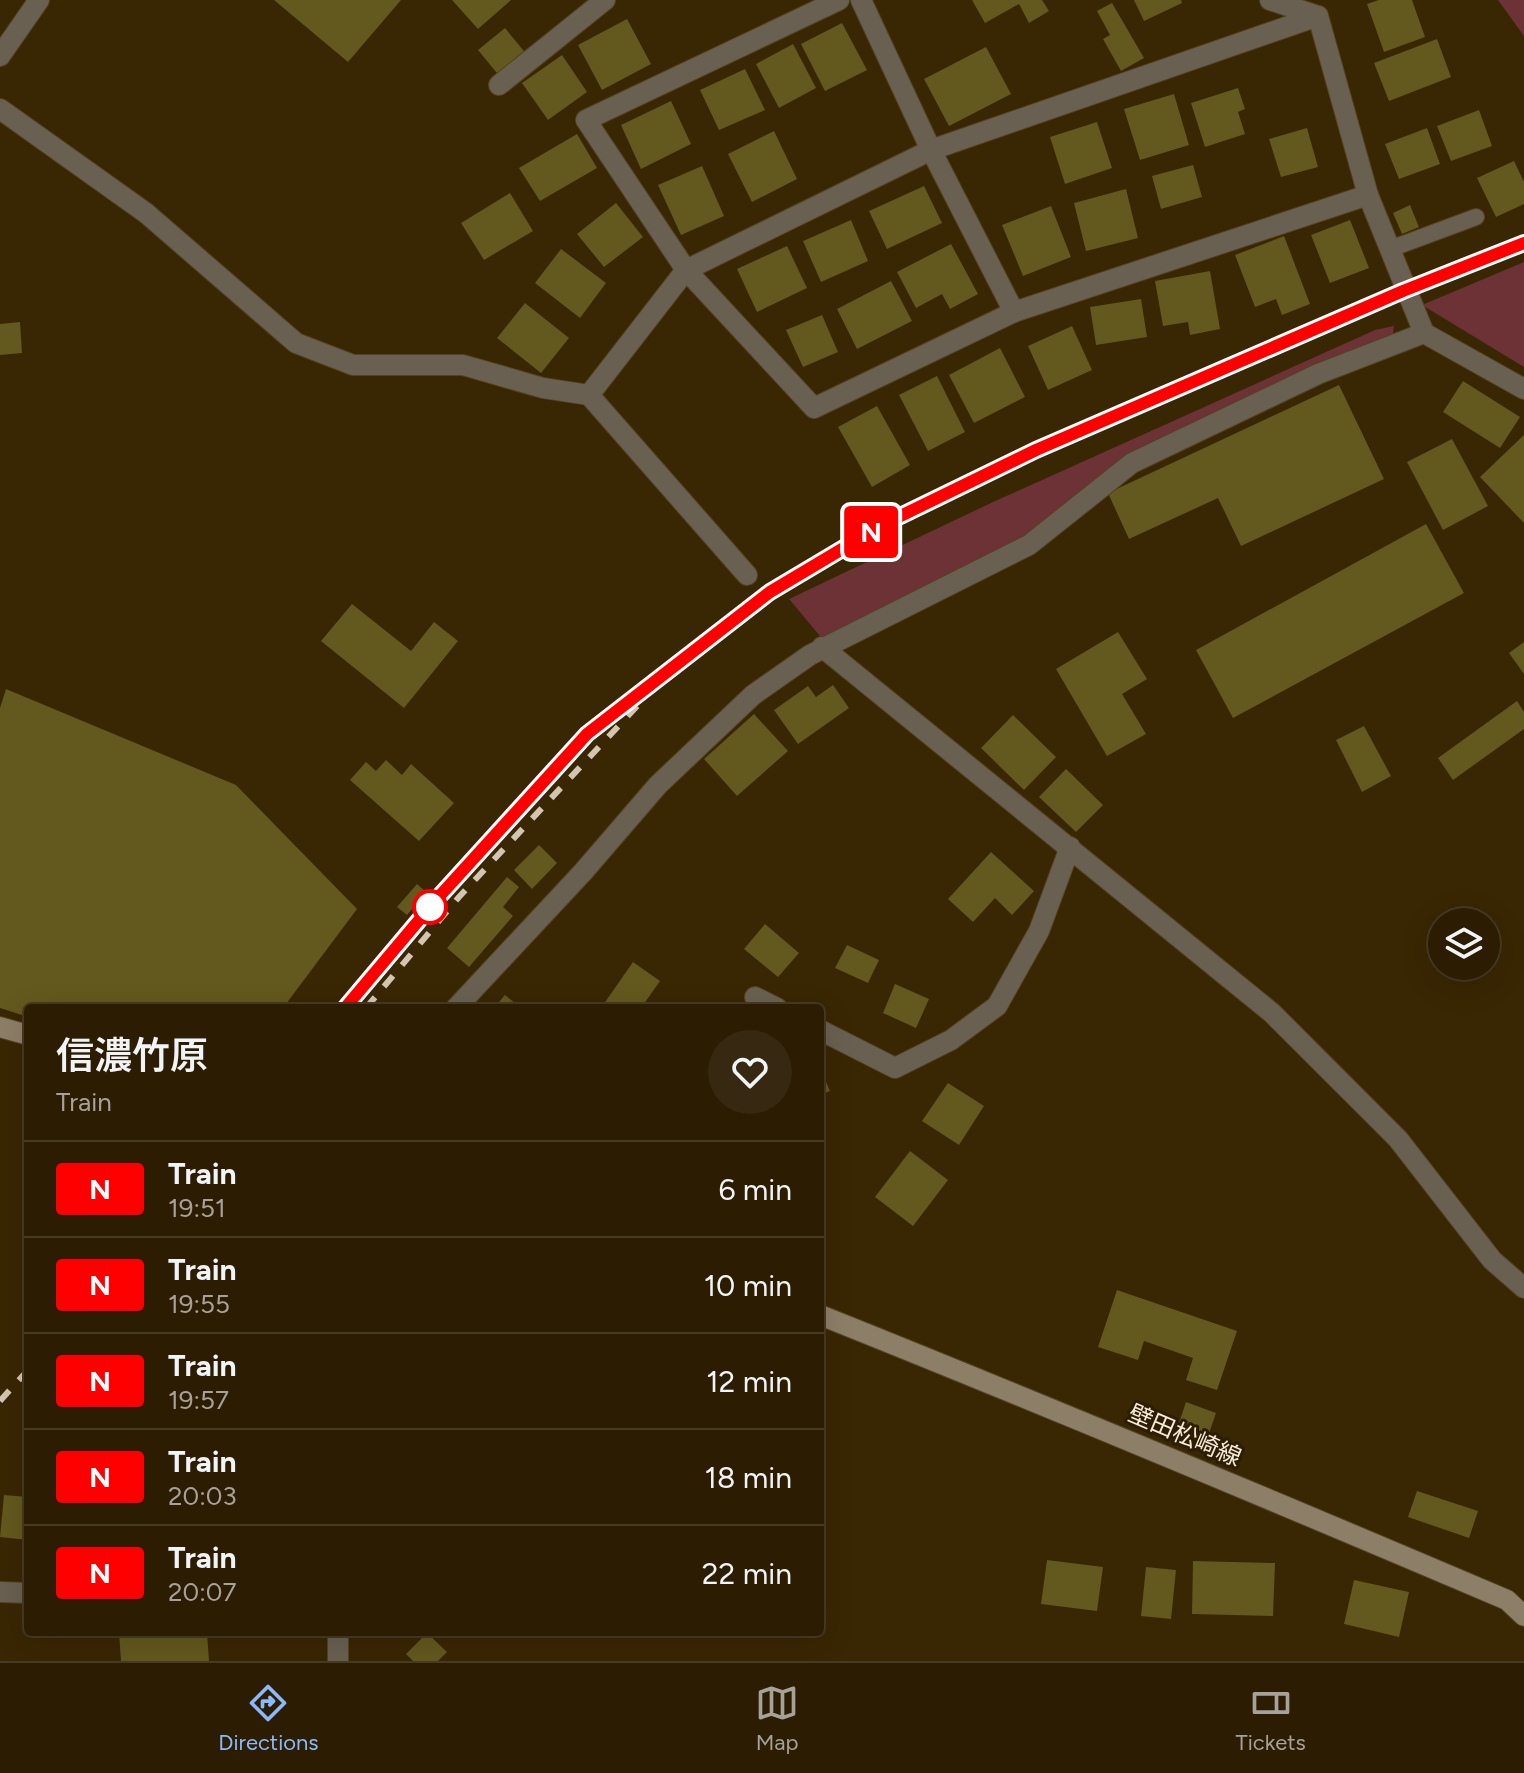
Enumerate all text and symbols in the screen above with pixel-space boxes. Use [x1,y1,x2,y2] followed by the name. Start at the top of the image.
[845,506,897,558] line badge: N
[860,515,882,549] text: N
[413,890,447,924] unlabelled marker
[1428,908,1500,980] map controls
[1428,908,1500,980] button: layers
[708,1030,792,1114] button: heart
[56,1033,208,1079] text: 信濃竹原
[56,1086,112,1118] text: Train
[168,1155,237,1192] text: Train
[718,1171,792,1208] text: 6 min
[89,1172,111,1206] text: N
[168,1192,226,1224] text: 19:51
[168,1251,237,1288] text: Train
[704,1267,792,1304] text: 10 min
[89,1268,111,1302] text: N
[168,1288,230,1320] text: 19:55
[168,1347,237,1384] text: Train
[706,1363,792,1400] text: 12 min
[89,1364,111,1398] text: N
[168,1384,229,1416] text: 19:57
[1124,1398,1246,1472] street label: 壁田松崎線
[168,1443,237,1480] text: Train
[705,1459,792,1496] text: 18 min
[89,1460,111,1494] text: N
[168,1480,237,1512] text: 20:03
[168,1539,237,1576] text: Train
[702,1555,792,1592] text: 22 min
[89,1556,111,1590] text: N
[168,1576,236,1608] text: 20:07
[218,1681,319,1756] tab: Directions
[755,1681,799,1756] tab: Map
[1236,1681,1306,1756] tab: Tickets

